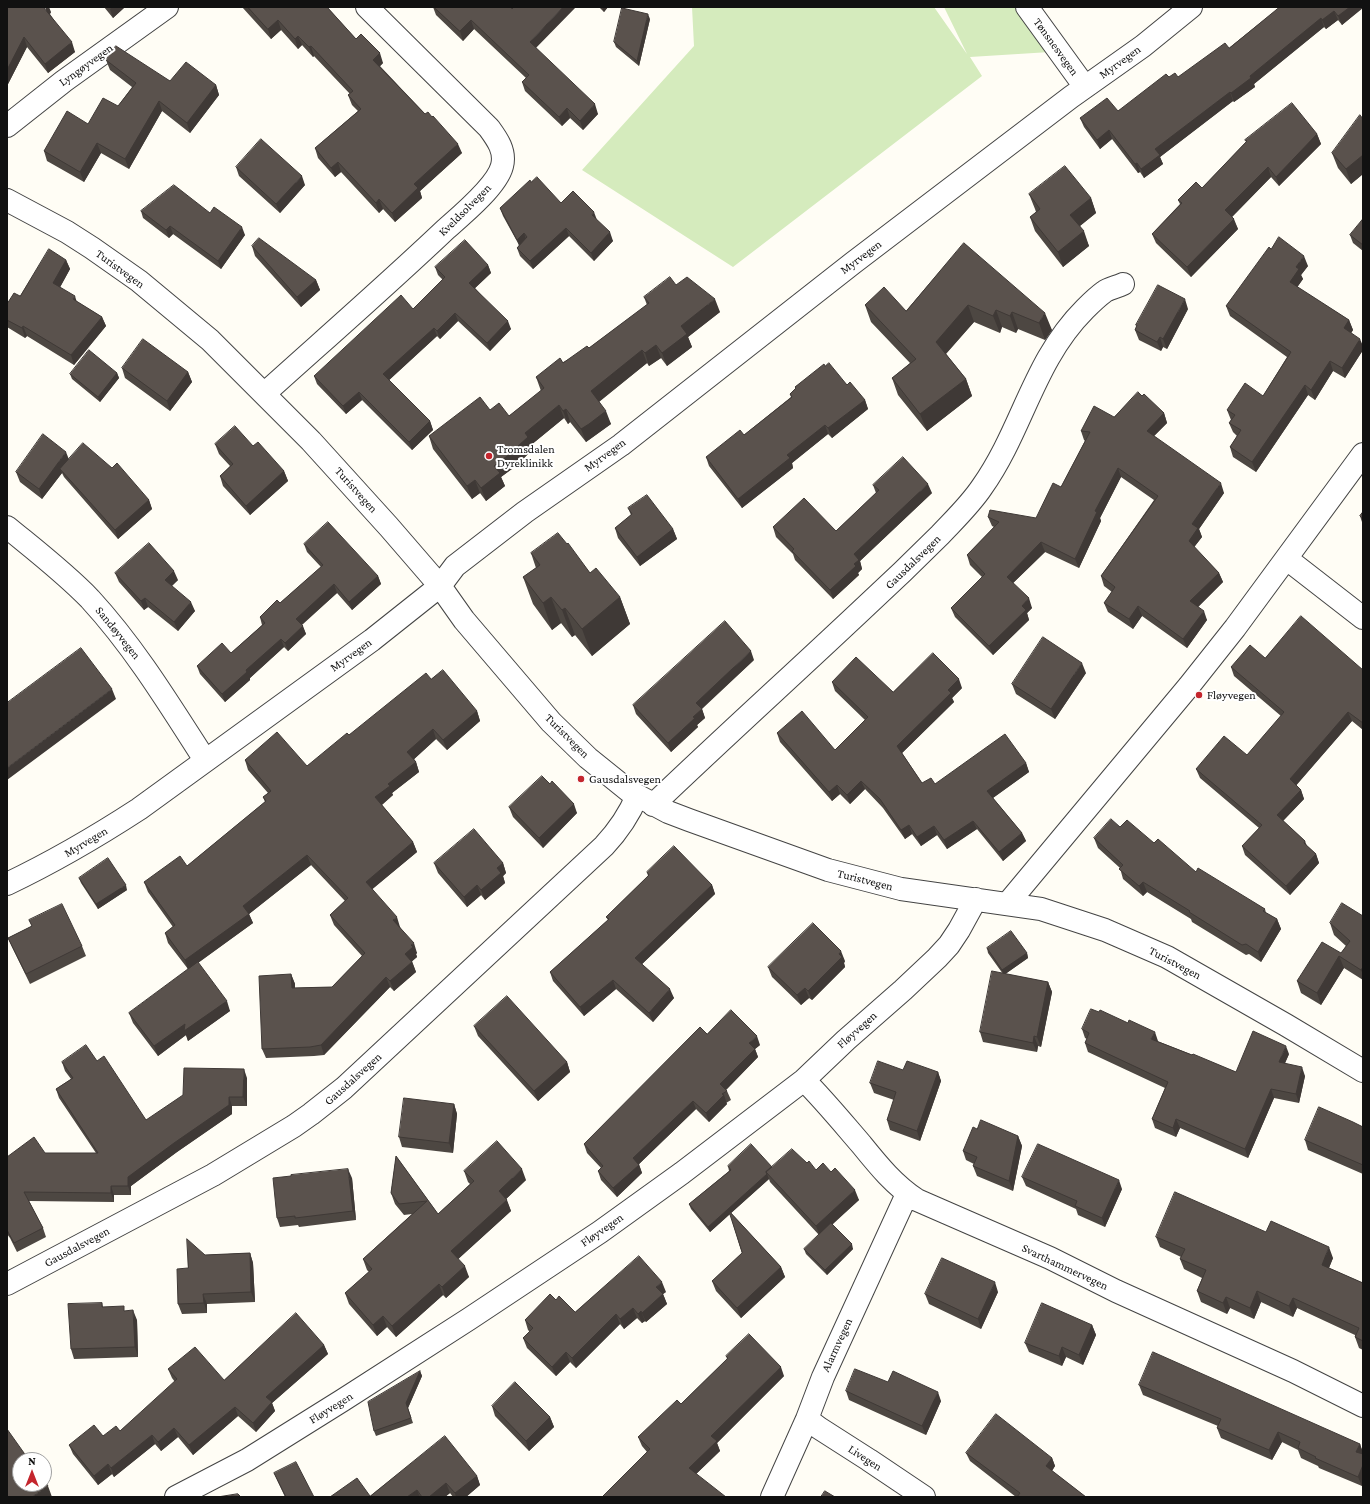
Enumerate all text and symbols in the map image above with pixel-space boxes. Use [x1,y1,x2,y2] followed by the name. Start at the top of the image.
[1030,15,1082,79] street label: Tønsnesvegen
[56,41,116,89] street label: Lyngøyvegen
[1096,42,1144,82] street label: Myrvegen
[436,181,494,239] street label: Kveldsolvegen
[838,237,884,277] street label: Myrvegen
[93,246,147,292] street label: Turistvegen
[581,435,629,475] street label: Myrvegen
[497,442,555,470] place label: Tromsdalen Dyreklinikk
[484,451,494,461] marker: Tromsdalen Dyreklinikk
[332,464,380,516] street label: Turistvegen
[882,532,944,592] street label: Gausdalsvegen
[92,604,144,662] street label: Sandøyvegen
[327,635,375,675] street label: Myrvegen
[1207,688,1256,702] place label: Fløyvegen
[1194,690,1204,700] marker: Fløyvegen
[542,711,592,761] street label: Turistvegen
[589,772,661,786] place label: Gausdalsvegen
[576,774,586,784] marker: Gausdalsvegen
[62,823,110,861] street label: Myrvegen
[836,866,894,894] street label: Turistvegen
[1146,943,1204,983] street label: Turistvegen
[834,1008,880,1052] street label: Fløyvegen
[321,1050,385,1108] street label: Gausdalsvegen
[578,1210,626,1250] street label: Fløyvegen
[42,1224,112,1270] street label: Gausdalsvegen
[1019,1241,1111,1293] street label: Svarthammervegen
[818,1316,856,1374] street label: Alarmvegen
[306,1389,356,1427] street label: Fløyvegen
[845,1442,885,1474] street label: Livegen
[12,1452,52,1492] north arrow
[28,1455,36,1467] text: N

